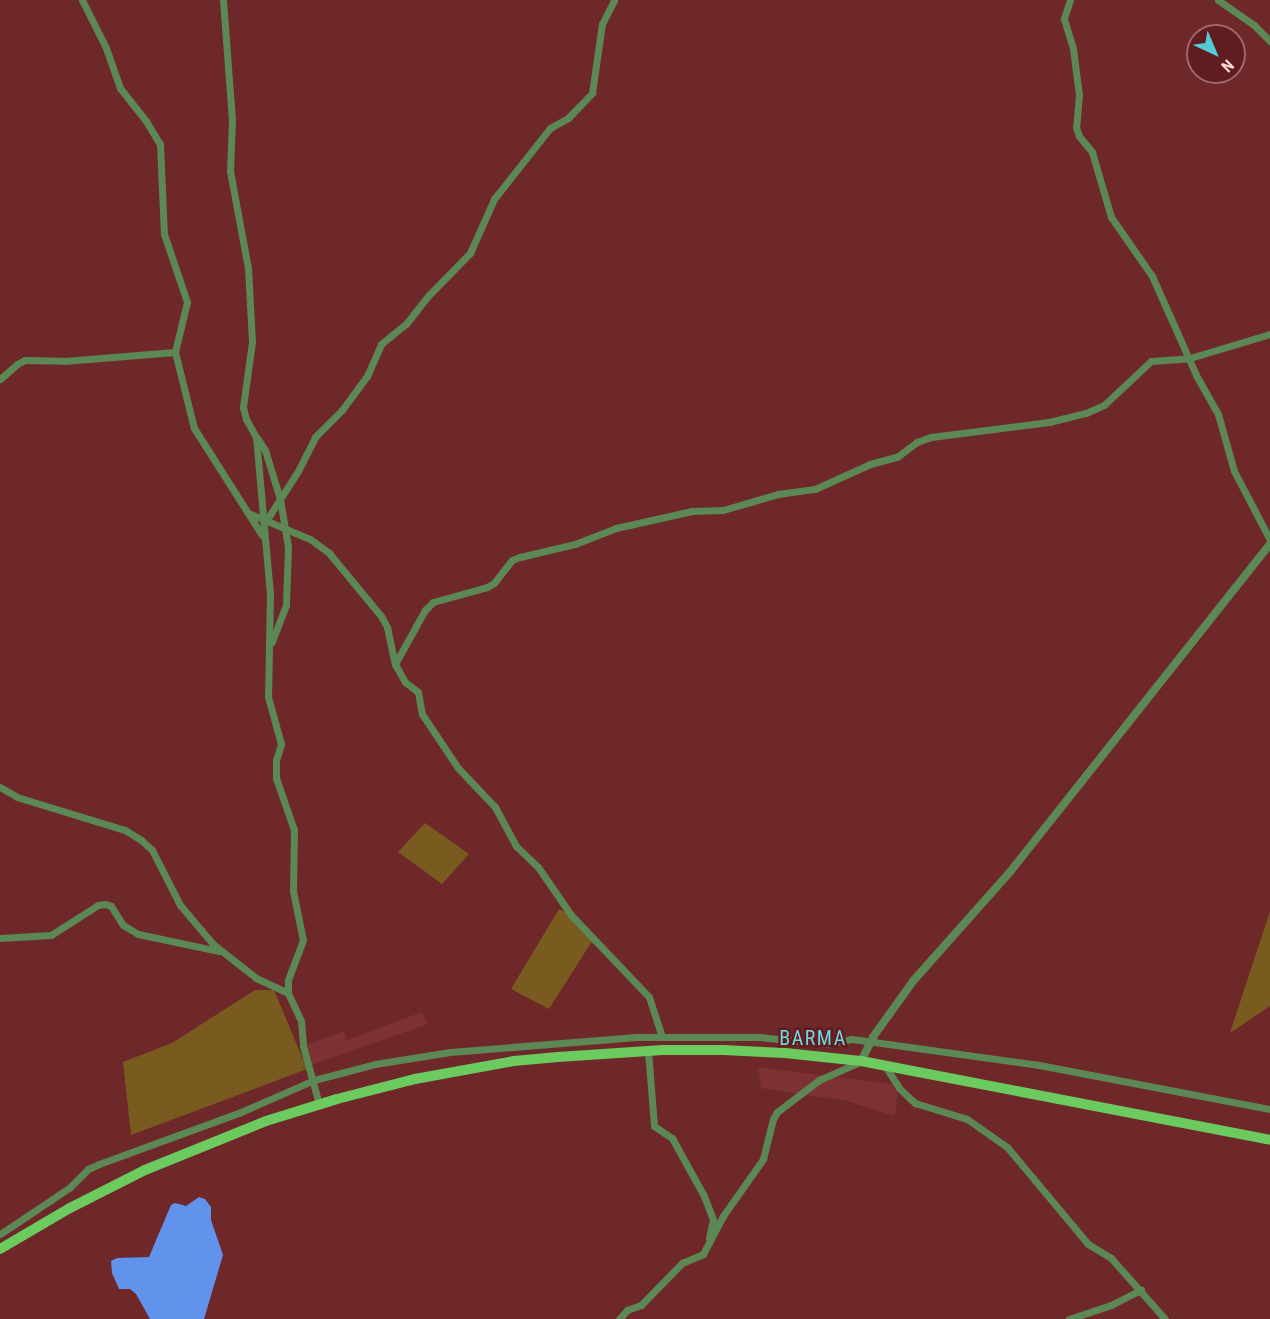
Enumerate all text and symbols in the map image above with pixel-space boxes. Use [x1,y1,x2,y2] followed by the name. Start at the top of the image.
[1186,24,1246,84] north arrow
[1217,56,1238,76] text: N
[779,1026,847,1050] district label: BARMA

